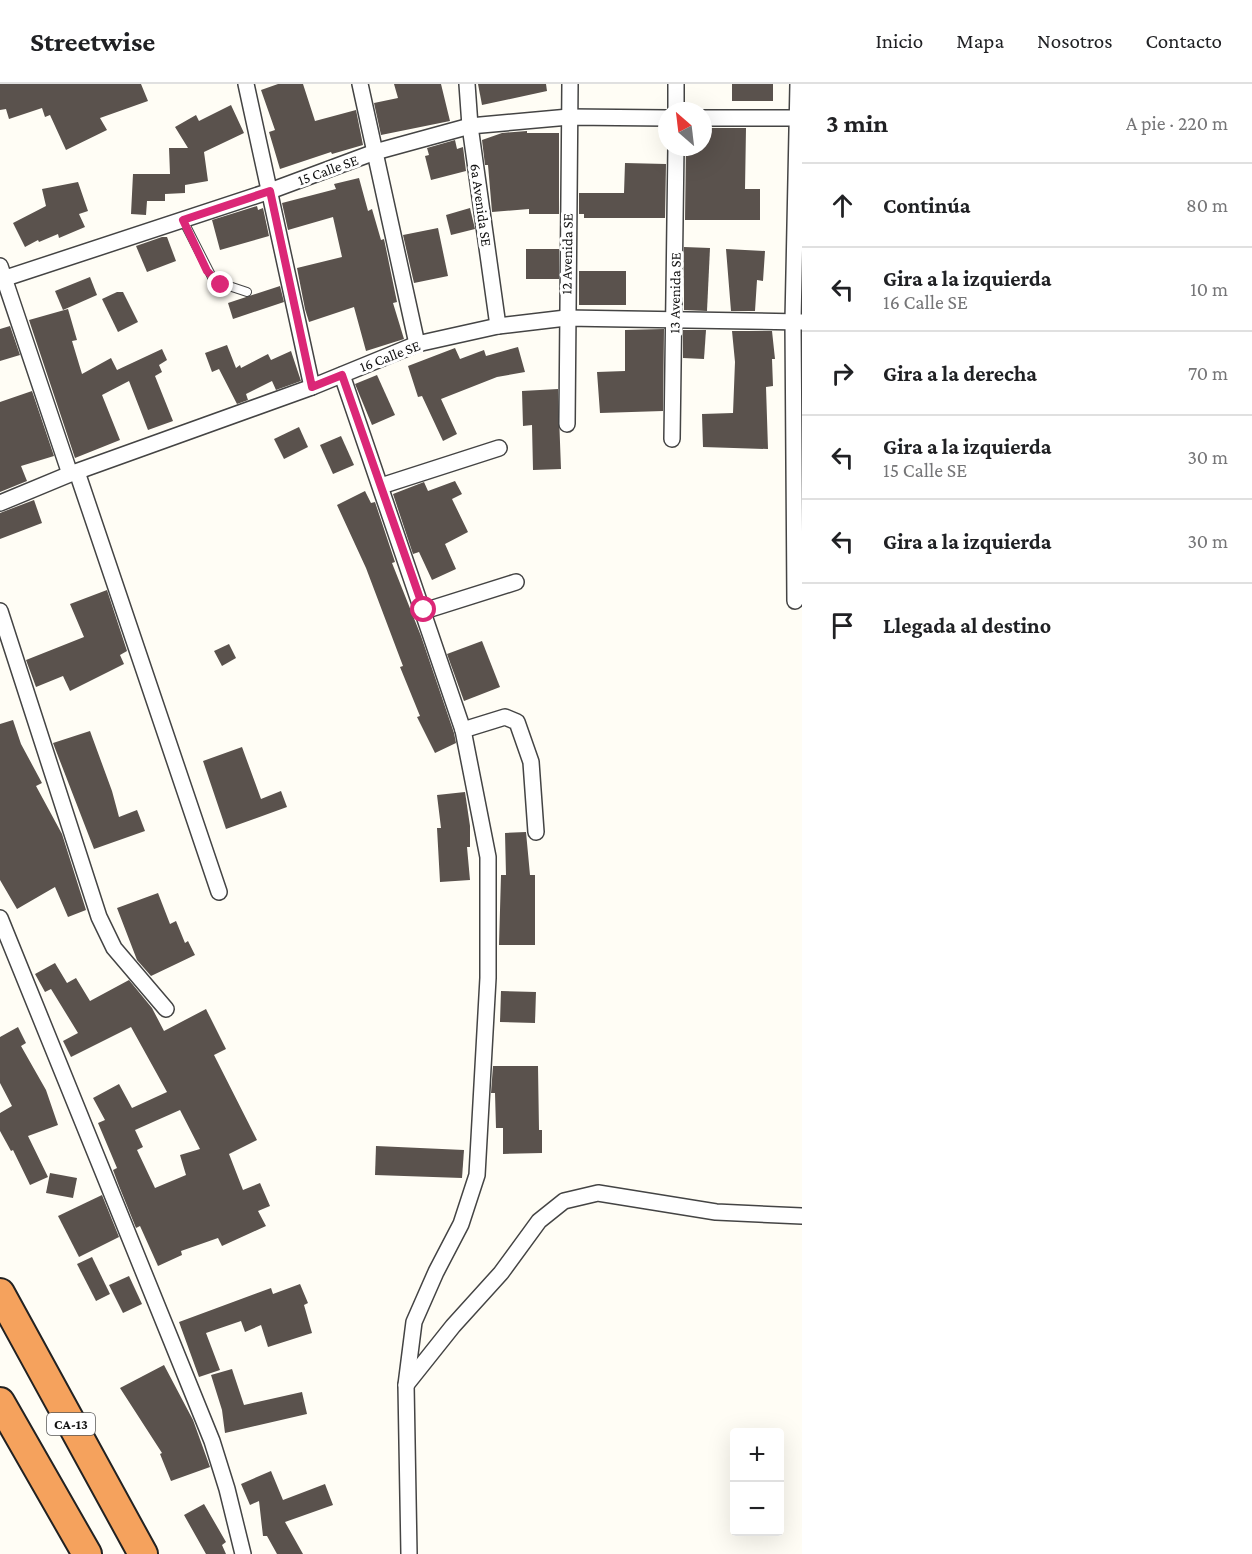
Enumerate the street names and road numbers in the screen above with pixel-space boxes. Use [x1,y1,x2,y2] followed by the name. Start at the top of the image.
[296,152,360,188] street label: 15 Calle SE
[467,162,495,248] street label: 6a Avenida SE
[558,213,576,295] street label: 12 Avenida SE
[666,252,684,334] street label: 13 Avenida SE
[357,337,423,375] street label: 16 Calle SE
[47,1413,95,1435] road number: CA-13

